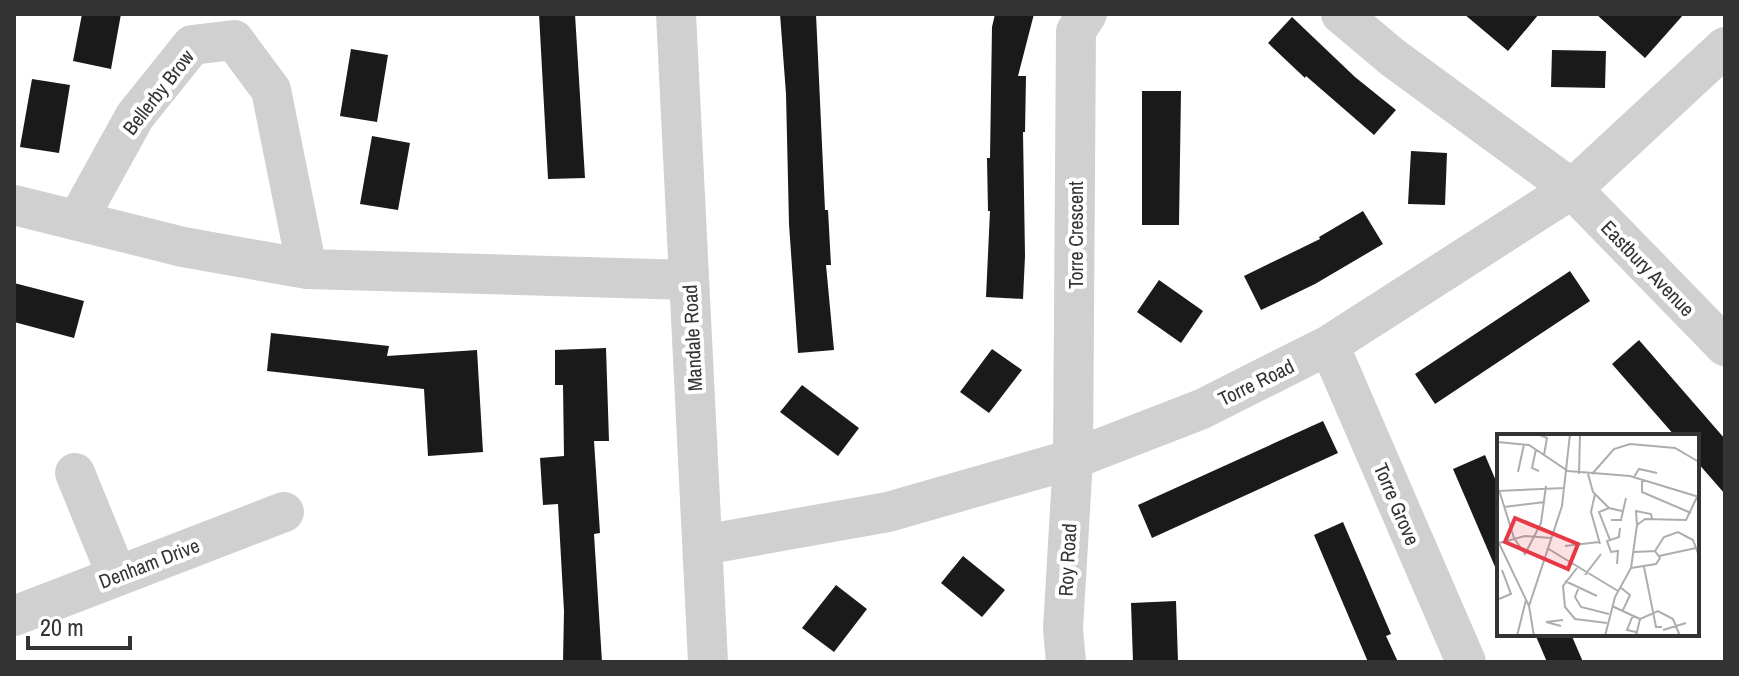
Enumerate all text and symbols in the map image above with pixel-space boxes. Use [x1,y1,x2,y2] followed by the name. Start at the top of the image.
[116,44,200,140] street label: Bellerby Brow
[1062,181,1089,289] street label: Torre Crescent
[1595,214,1701,322] street label: Eastbury Avenue
[676,284,708,392] street label: Mandale Road
[1214,352,1298,412] street label: Torre Road
[1497,434,1699,636] inset map
[1368,459,1426,549] street label: Torre Grove
[1052,523,1082,597] street label: Roy Road
[95,531,203,595] street label: Denham Drive
[28,600,130,650] scale bar
[40,611,84,643] text: 20 m

